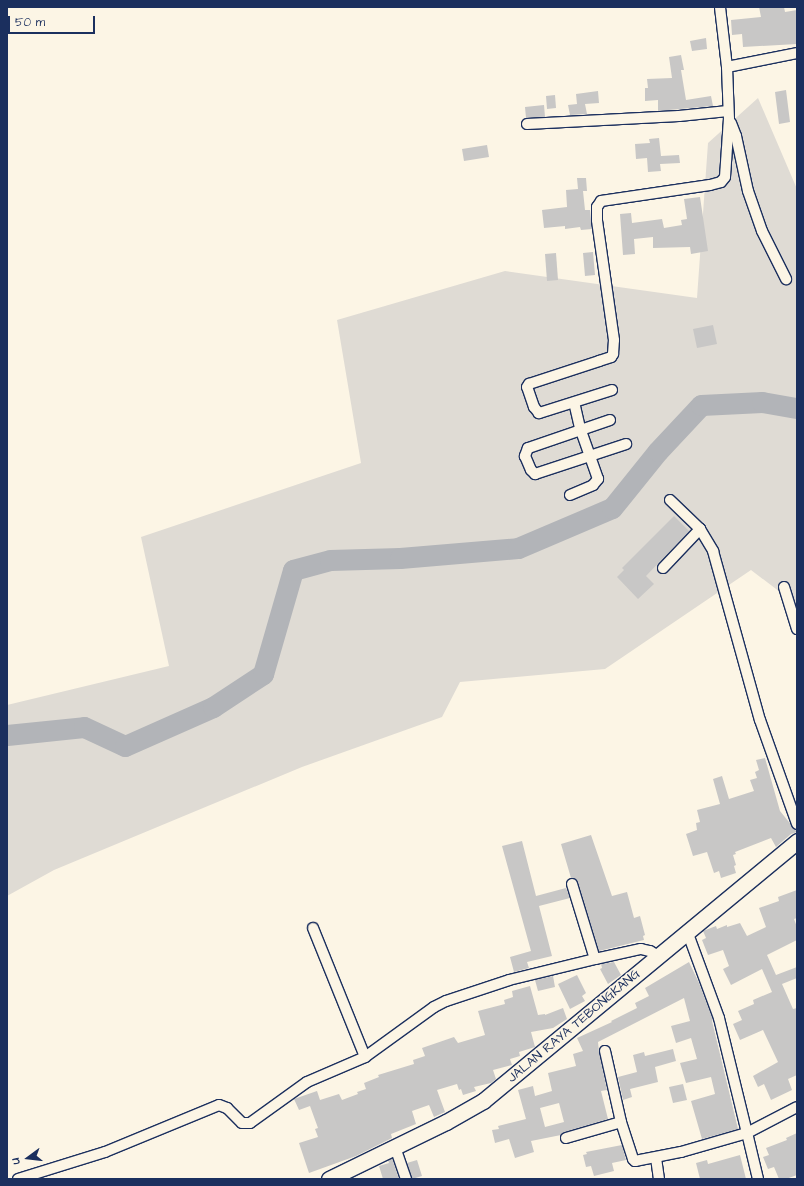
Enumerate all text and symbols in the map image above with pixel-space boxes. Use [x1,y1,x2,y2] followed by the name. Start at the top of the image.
[10,8,97,34] scale bar
[15,14,45,31] text: 50 m
[505,966,643,1086] street label: JALAN RAYA TEBONGKANG
[8,1138,48,1178] north arrow
[8,1156,24,1166] text: U

